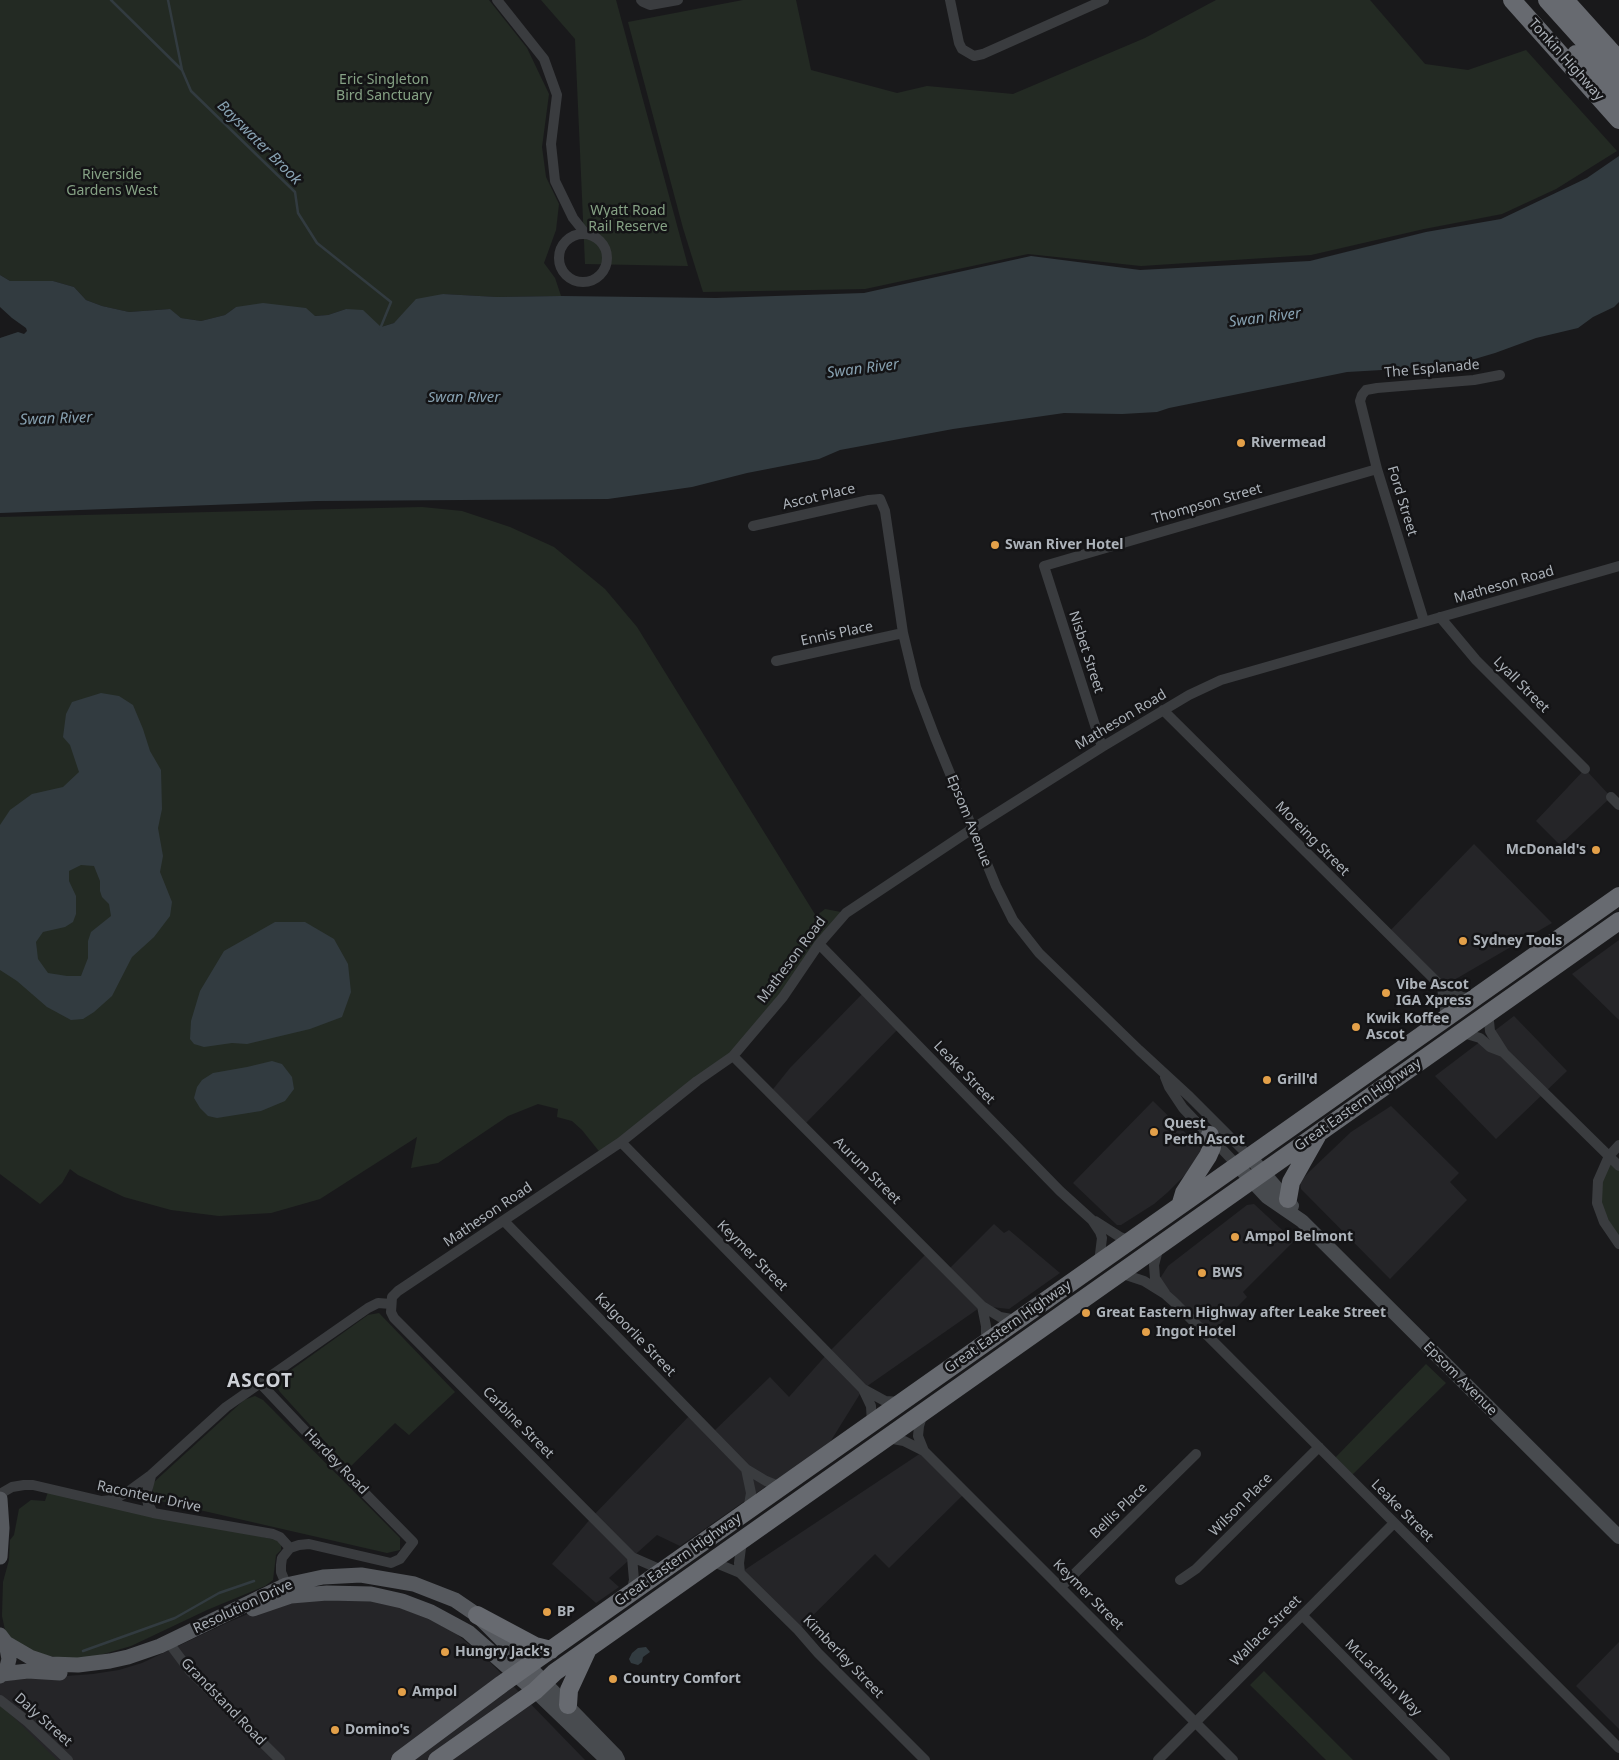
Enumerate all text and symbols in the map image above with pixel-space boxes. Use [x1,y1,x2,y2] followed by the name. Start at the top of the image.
[1525,16,1607,104] street label: Tonkin Highway
[336,72,432,104] park label: Eric Singleton Bird Sanctuary
[213,97,305,189] water label: Bayswater Brook
[66,167,158,200] park label: Riverside Gardens West
[588,203,668,236] park label: Wyatt Road Rail Reserve
[1228,305,1302,331] water label: Swan River
[826,356,900,382] water label: Swan River
[1384,356,1480,382] street label: The Esplanade
[428,389,500,407] water label: Swan River
[19,409,93,429] water label: Swan River
[1251,435,1326,451] place label: Rivermead
[1235,437,1247,449] marker: Rivermead
[1383,464,1421,538] street label: Ford Street
[781,480,857,514] street label: Ascot Place
[1150,480,1264,528] street label: Thompson Street
[1005,537,1124,553] place label: Swan River Hotel
[989,539,1001,551] marker: Swan River Hotel
[1452,563,1556,607] street label: Matheson Road
[1065,609,1107,695] street label: Nisbet Street
[799,618,875,650] street label: Ennis Place
[1490,654,1552,716] street label: Lyall Street
[1072,686,1170,754] street label: Matheson Road
[943,773,995,869] street label: Epsom Avenue
[1271,798,1353,880] street label: Moreing Street
[1506,842,1586,858] place label: McDonald's
[1590,844,1602,856] marker: McDonald's
[754,914,830,1006] street label: Matheson Road
[1473,933,1562,949] place label: Sydney Tools
[1457,935,1469,947] marker: Sydney Tools
[1396,977,1472,1010] place label: Vibe Ascot IGA Xpress
[1380,987,1392,999] marker: Vibe Ascot IGA Xpress
[1366,1011,1449,1044] place label: Kwik Koffee Ascot
[1350,1021,1362,1033] marker: Kwik Koffee Ascot
[930,1038,998,1108] street label: Leake Street
[1291,1055,1425,1155] street label: Great Eastern Highway
[1277,1072,1318,1088] place label: Grill'd
[1261,1074,1273,1086] marker: Grill'd
[1164,1116,1245,1148] place label: Quest Perth Ascot
[1148,1126,1160,1138] marker: Quest Perth Ascot
[830,1134,904,1208] street label: Aurum Street
[440,1179,536,1251] street label: Matheson Road
[713,1217,791,1295] street label: Keymer Street
[1245,1229,1353,1245] place label: Ampol Belmont
[1229,1231,1241,1243] marker: Ampol Belmont
[1212,1265,1243,1281] place label: BWS
[1196,1267,1208,1279] marker: BWS
[941,1277,1075,1377] street label: Great Eastern Highway
[591,1290,679,1380] street label: Kalgoorlie Street
[1096,1305,1386,1321] place label: Great Eastern Highway after Leake Street
[1080,1307,1092,1319] marker: Great Eastern Highway after Leake Street
[1156,1324,1236,1340] place label: Ingot Hotel
[1140,1326,1152,1338] marker: Ingot Hotel
[1420,1339,1500,1419] street label: Epsom Avenue
[226,1371,294,1393] district label: ASCOT
[479,1384,557,1462] street label: Carbine Street
[301,1426,371,1498] street label: Hardey Road
[1206,1470,1276,1540] street label: Wilson Place
[1367,1476,1437,1546] street label: Leake Street
[95,1478,203,1516] street label: Raconteur Drive
[1087,1480,1151,1542] street label: Bellis Place
[611,1510,745,1610] street label: Great Eastern Highway
[1049,1556,1127,1634] street label: Keymer Street
[190,1577,296,1637] street label: Resolution Drive
[1227,1592,1305,1670] street label: Wallace Street
[557,1604,575,1620] place label: BP
[541,1606,553,1618] marker: BP
[799,1612,887,1702] street label: Kimberley Street
[1341,1636,1425,1720] street label: McLachlan Way
[455,1644,550,1660] place label: Hungry Jack's
[439,1646,451,1658] marker: Hungry Jack's
[177,1655,269,1749] street label: Grandstand Road
[623,1671,741,1687] place label: Country Comfort
[607,1673,619,1685] marker: Country Comfort
[412,1684,457,1700] place label: Ampol
[396,1686,408,1698] marker: Ampol
[11,1690,75,1750] street label: Daly Street
[345,1722,410,1738] place label: Domino's
[329,1724,341,1736] marker: Domino's

